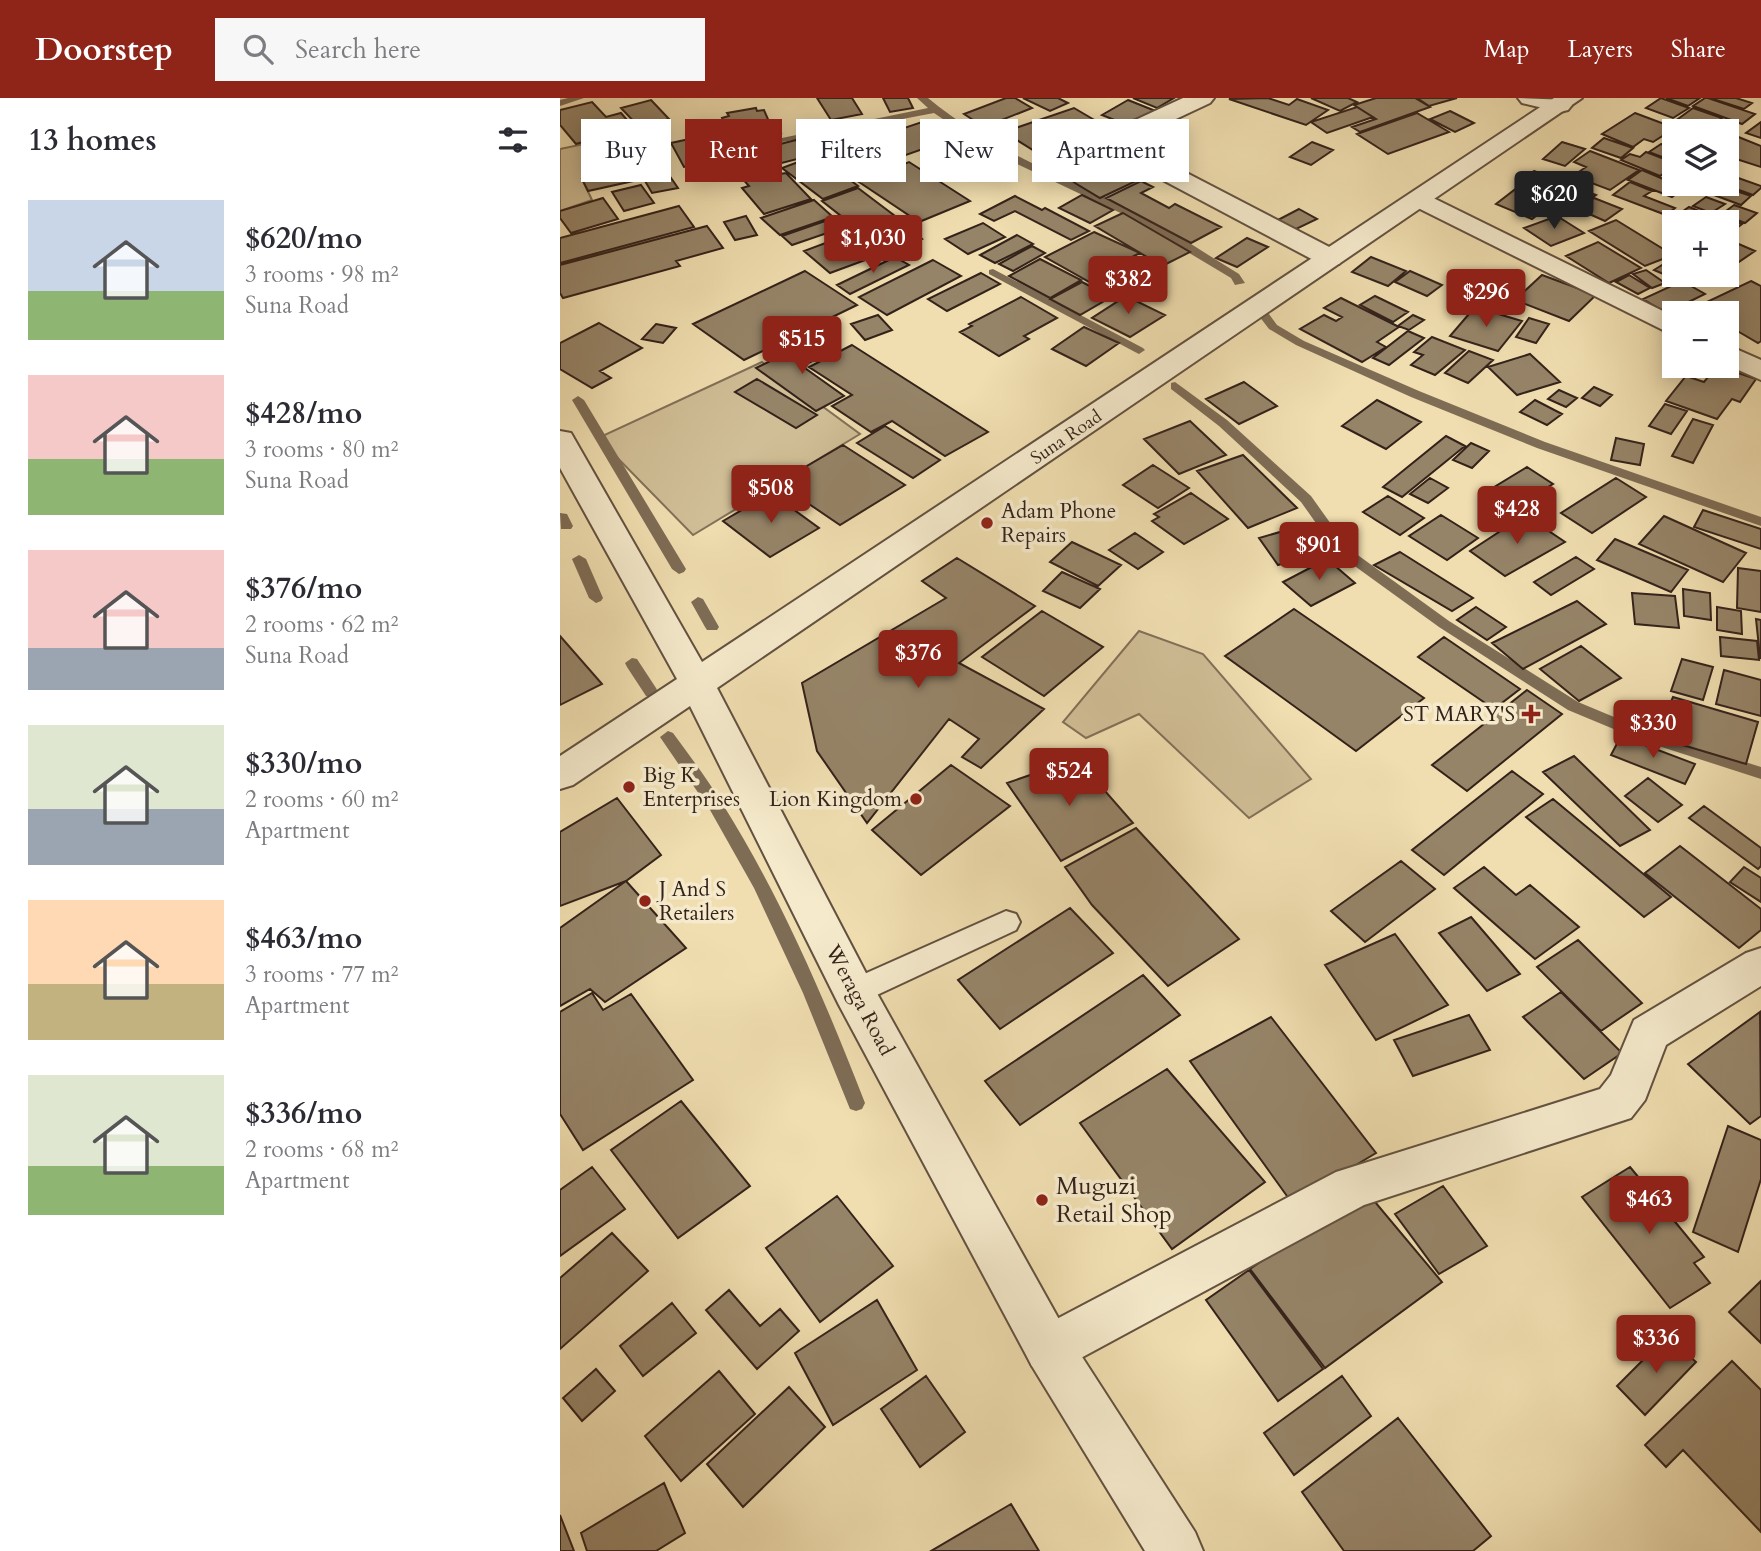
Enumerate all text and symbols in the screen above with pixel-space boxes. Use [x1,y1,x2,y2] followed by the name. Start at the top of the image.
[215,18,705,81] search box
[35,27,173,72] text: Doorstep
[239,30,277,68] icon: search
[295,32,421,67] text: Search here
[1484,33,1530,66] text: Map
[1568,33,1633,66] text: Layers
[1671,33,1726,66] text: Share
[581,119,671,182] chip: Buy
[685,119,782,182] chip: Rent
[796,119,906,182] chip: Filters
[920,119,1018,182] chip: New
[1032,119,1189,182] chip: Apartment
[1662,119,1739,378] map controls
[1662,119,1739,196] button: layers
[28,120,157,161] text: 13 homes
[494,121,532,159] icon: filters
[1513,172,1595,231] pin: $620
[1530,178,1578,209] text: $620
[1662,210,1739,287] button: +
[816,216,930,275] pin: $1,030
[245,218,362,259] text: $620/mo
[840,222,906,253] text: $1,030
[84,228,168,312] icon: home
[1087,256,1169,316] pin: $382
[245,259,398,290] text: 3 rooms · 98 m²
[1104,263,1152,294] text: $382
[1445,270,1527,329] pin: $296
[1462,276,1510,307] text: $296
[245,290,349,321] text: Suna Road
[1662,301,1739,378] button: −
[761,316,843,376] pin: $515
[778,323,826,354] text: $515
[245,393,362,434] text: $428/mo
[84,403,168,487] icon: home
[1026,404,1107,471] street label: Suna Road
[245,434,398,465] text: 3 rooms · 80 m²
[245,465,349,496] text: Suna Road
[730,466,812,525] pin: $508
[747,472,795,503] text: $508
[1476,486,1558,546] pin: $428
[1493,493,1541,524] text: $428
[1001,497,1116,550] place label: Adam Phone Repairs
[979,515,995,531] marker: Adam Phone Repairs
[1278,522,1360,582] pin: $901
[1295,529,1343,560] text: $901
[245,568,362,609] text: $376/mo
[84,578,168,662] icon: home
[245,609,398,640] text: 2 rooms · 62 m²
[877,630,959,690] pin: $376
[894,637,942,668] text: $376
[245,640,349,671] text: Suna Road
[1403,700,1515,729] place label: ST MARY'S
[1612,700,1694,760] pin: $330
[1521,704,1541,724] marker: ST MARY'S
[1629,707,1677,738] text: $330
[245,743,362,784] text: $330/mo
[1028,748,1110,808] pin: $524
[84,753,168,837] icon: home
[1045,755,1093,786] text: $524
[643,761,740,814] place label: Big K Enterprises
[621,779,637,795] marker: Big K Enterprises
[245,784,398,815] text: 2 rooms · 60 m²
[769,785,902,814] place label: Lion Kingdom
[908,791,924,807] marker: Lion Kingdom
[245,815,349,846] text: Apartment
[656,875,734,928] place label: J And S Retailers
[637,893,653,909] marker: J And S Retailers
[245,918,362,959] text: $463/mo
[84,928,168,1012] icon: home
[818,939,901,1061] street label: Weraga Road
[245,959,398,990] text: 3 rooms · 77 m²
[245,990,349,1021] text: Apartment
[245,1093,362,1134] text: $336/mo
[84,1103,168,1187] icon: home
[245,1134,398,1165] text: 2 rooms · 68 m²
[245,1165,349,1196] text: Apartment
[1056,1170,1172,1231] place label: Muguzi Retail Shop
[1608,1176,1690,1236] pin: $463
[1625,1183,1673,1214] text: $463
[1034,1192,1050,1208] marker: Muguzi Retail Shop
[1615,1316,1697,1375] pin: $336
[1632,1322,1680,1353] text: $336

